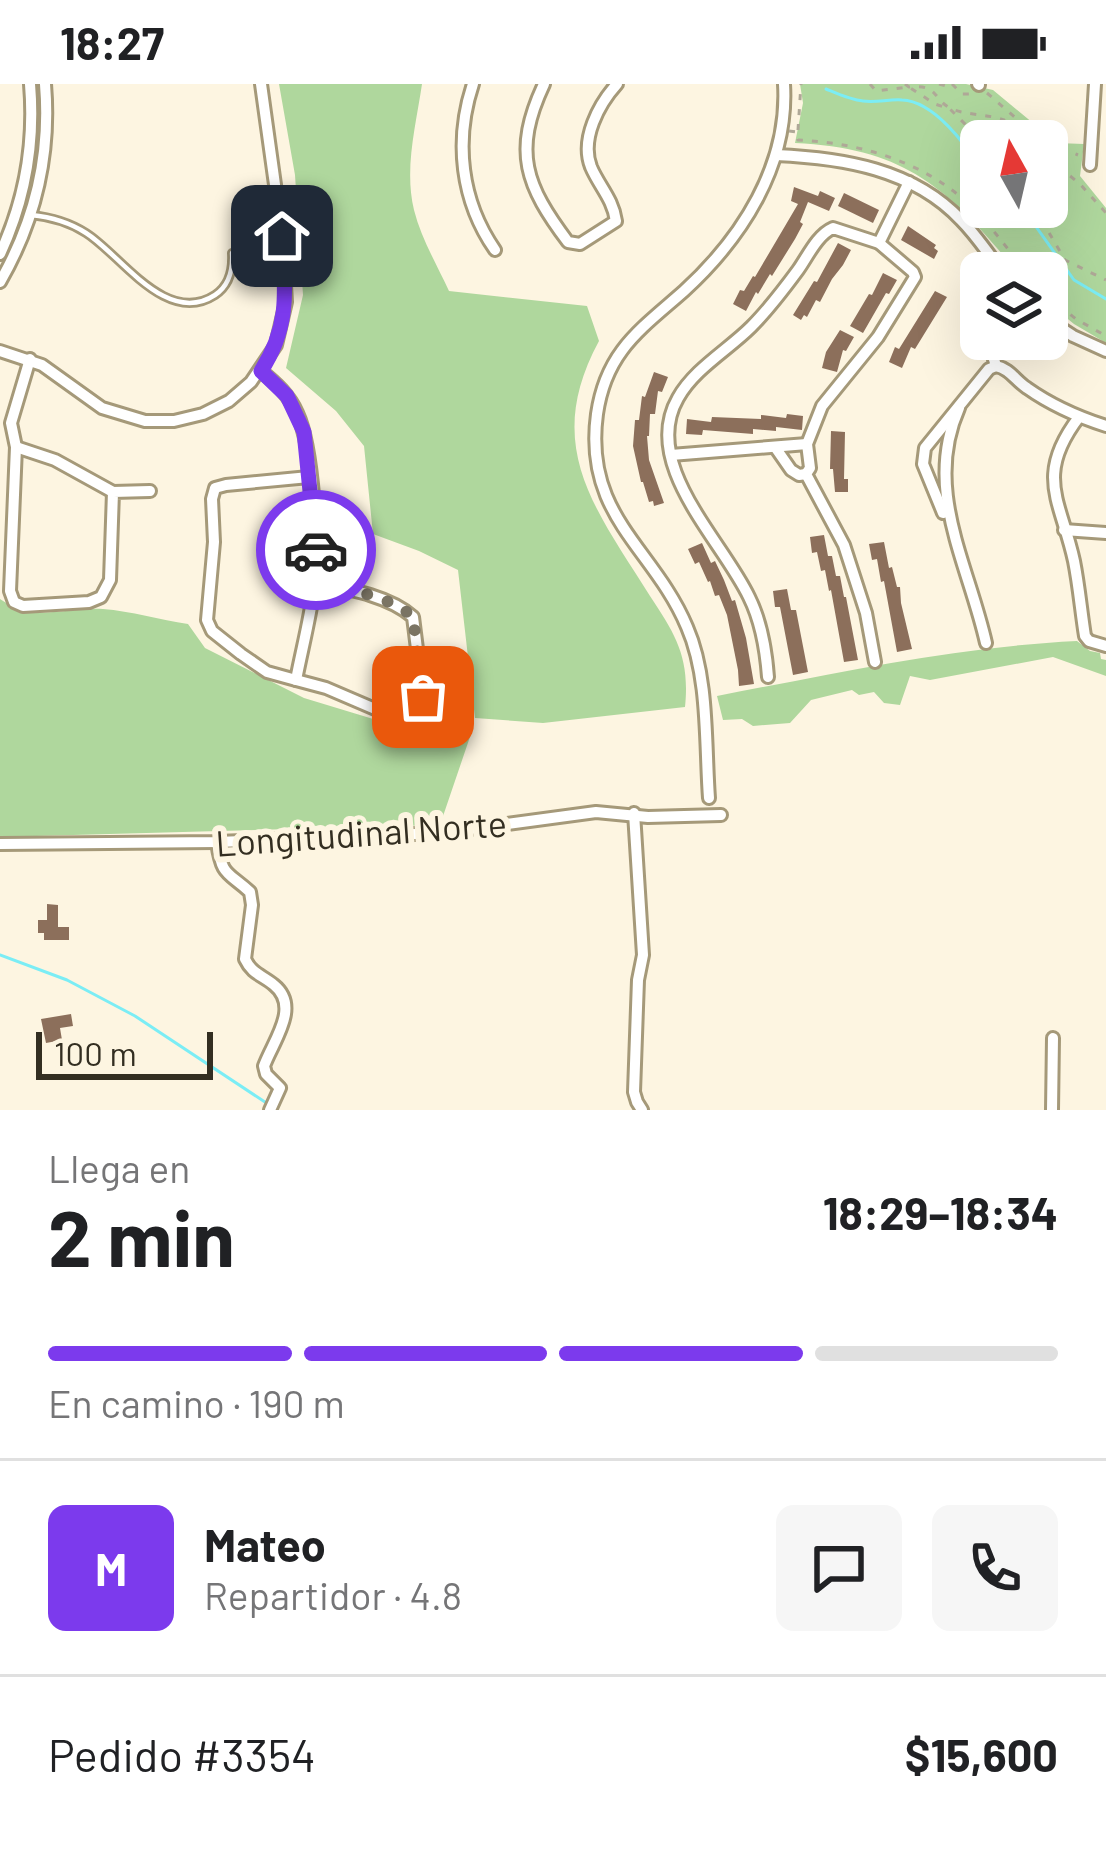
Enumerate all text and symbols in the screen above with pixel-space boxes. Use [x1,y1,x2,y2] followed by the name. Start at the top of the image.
[60,15,164,69] text: 18:27
[960,120,1068,228] north arrow
[960,120,1068,360] map controls
[231,185,333,287] pin
[249,203,315,269] icon: home
[960,252,1068,360] button: layers
[256,490,376,610] courier
[283,517,349,583] icon: car
[372,646,474,748] pin
[390,664,456,730] icon: bag
[214,800,508,864] street label: Longitudinal Norte
[36,1026,213,1079] scale bar
[54,1033,137,1073] text: 100 m
[48,1144,190,1191] text: Llega en
[823,1185,1058,1239] text: 18:29–18:34
[48,1189,235,1283] text: 2 min
[48,1379,345,1426] text: En camino · 190 m
[776,1505,902,1631] button: chat
[932,1505,1058,1631] button: phone
[204,1517,326,1571] text: Mateo
[95,1541,127,1595] text: M
[204,1571,462,1618] text: Repartidor · 4.8
[48,1727,316,1781] text: Pedido #3354
[905,1727,1058,1781] text: $15,600

